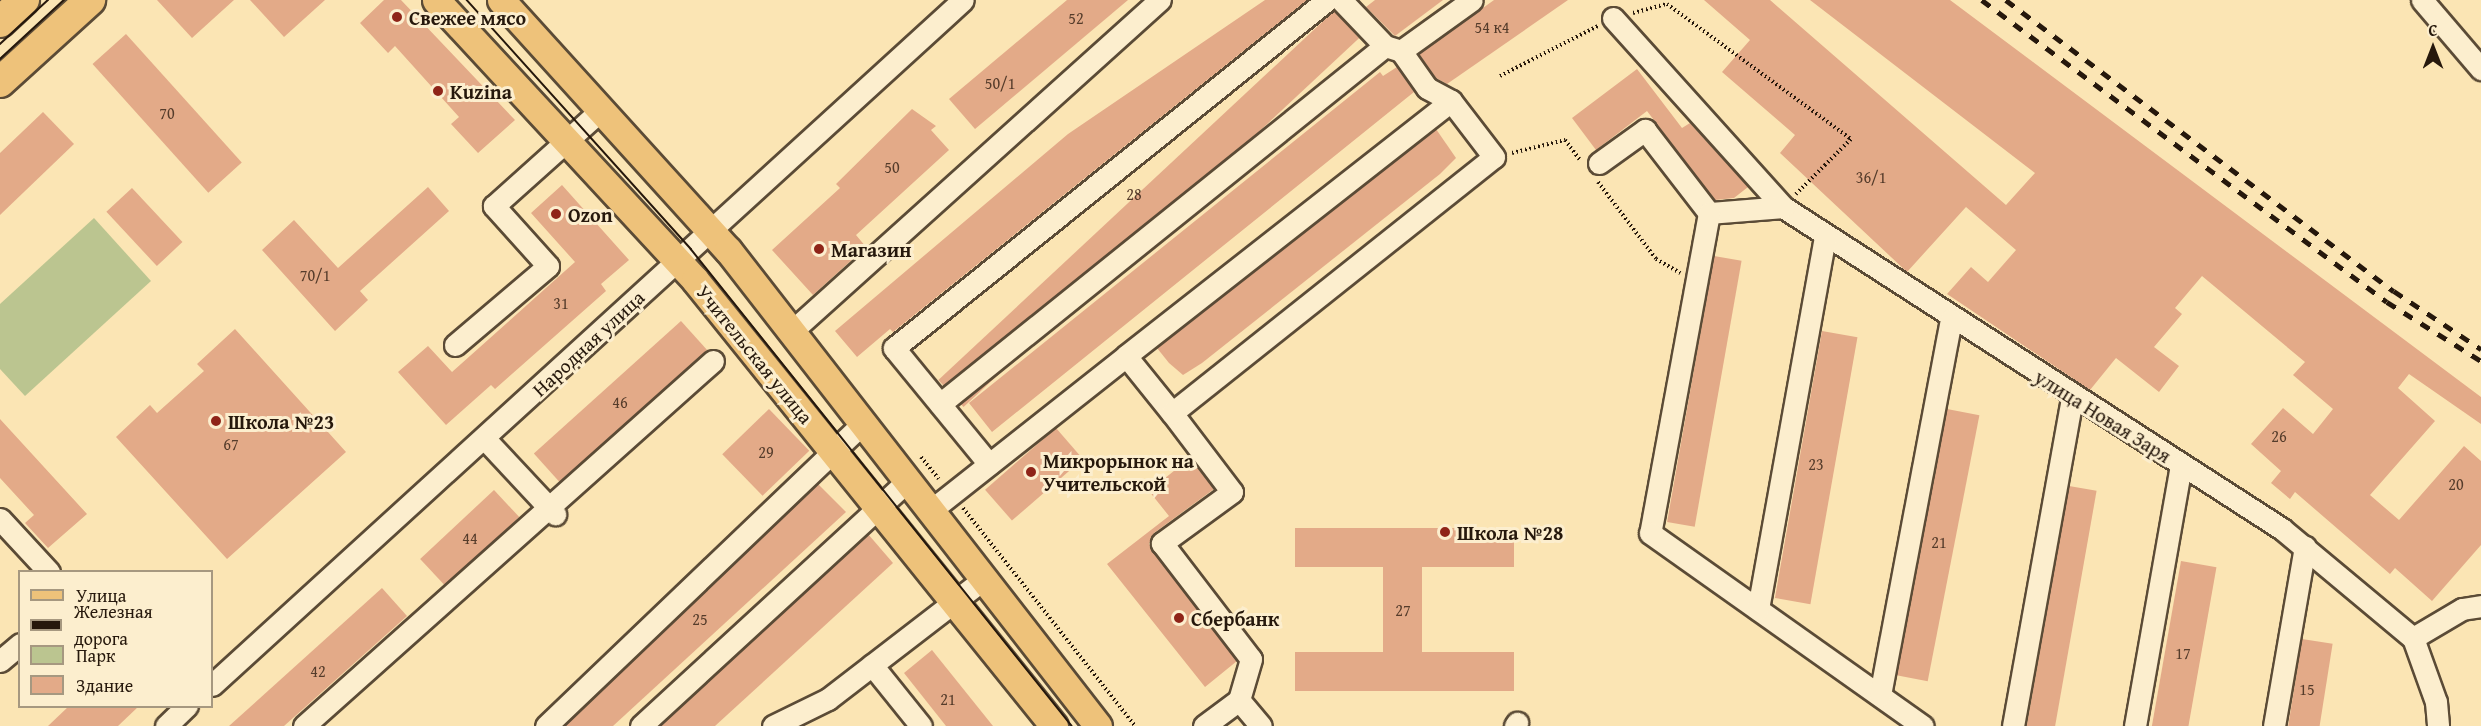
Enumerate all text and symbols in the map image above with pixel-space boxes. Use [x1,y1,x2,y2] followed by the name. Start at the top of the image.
[409,5,526,29] place label: Свежее мясо
[1068,8,1084,28] house number: 52
[390,10,404,24] marker: Свежее мясо
[1474,17,1510,37] house number: 54 к4
[2403,18,2463,78] north arrow
[2428,18,2438,42] text: С
[985,73,1015,93] house number: 50/1
[450,79,512,103] place label: Kuzina
[431,84,445,98] marker: Kuzina
[159,103,175,123] house number: 70
[884,157,900,177] house number: 50
[1856,167,1886,187] house number: 36/1
[1126,184,1142,204] house number: 28
[568,202,613,226] place label: Ozon
[549,207,563,221] marker: Ozon
[831,237,912,261] place label: Магазин
[812,242,826,256] marker: Магазин
[300,265,330,285] house number: 70/1
[692,280,818,428] street label: Учительская улица
[527,285,649,401] street label: Народная улица
[553,293,569,313] house number: 31
[2030,364,2176,468] street label: улица Новая Заря
[612,392,628,412] house number: 46
[228,409,334,433] place label: Школа №23
[209,414,223,428] marker: Школа №23
[2271,426,2287,446] house number: 26
[223,434,239,454] house number: 67
[758,442,774,462] house number: 29
[1043,448,1194,495] place label: Микрорынок на Учительской
[1808,454,1824,474] house number: 23
[1024,465,1038,479] marker: Микрорынок на Учительской
[2448,474,2464,494] house number: 20
[1457,520,1563,544] place label: Школа №28
[1438,525,1452,539] marker: Школа №28
[462,528,478,548] house number: 44
[1931,532,1947,552] house number: 21
[18,570,213,708] legend
[76,582,126,609] text: Улица
[74,598,153,652] text: Железная дорога
[1395,600,1411,620] house number: 27
[1191,606,1279,630] place label: Сбербанк
[692,609,708,629] house number: 25
[1172,611,1186,625] marker: Сбербанк
[76,642,115,669] text: Парк
[2175,643,2191,663] house number: 17
[310,661,326,681] house number: 42
[76,672,133,699] text: Здание
[2299,679,2315,699] house number: 15
[940,689,956,709] house number: 21

